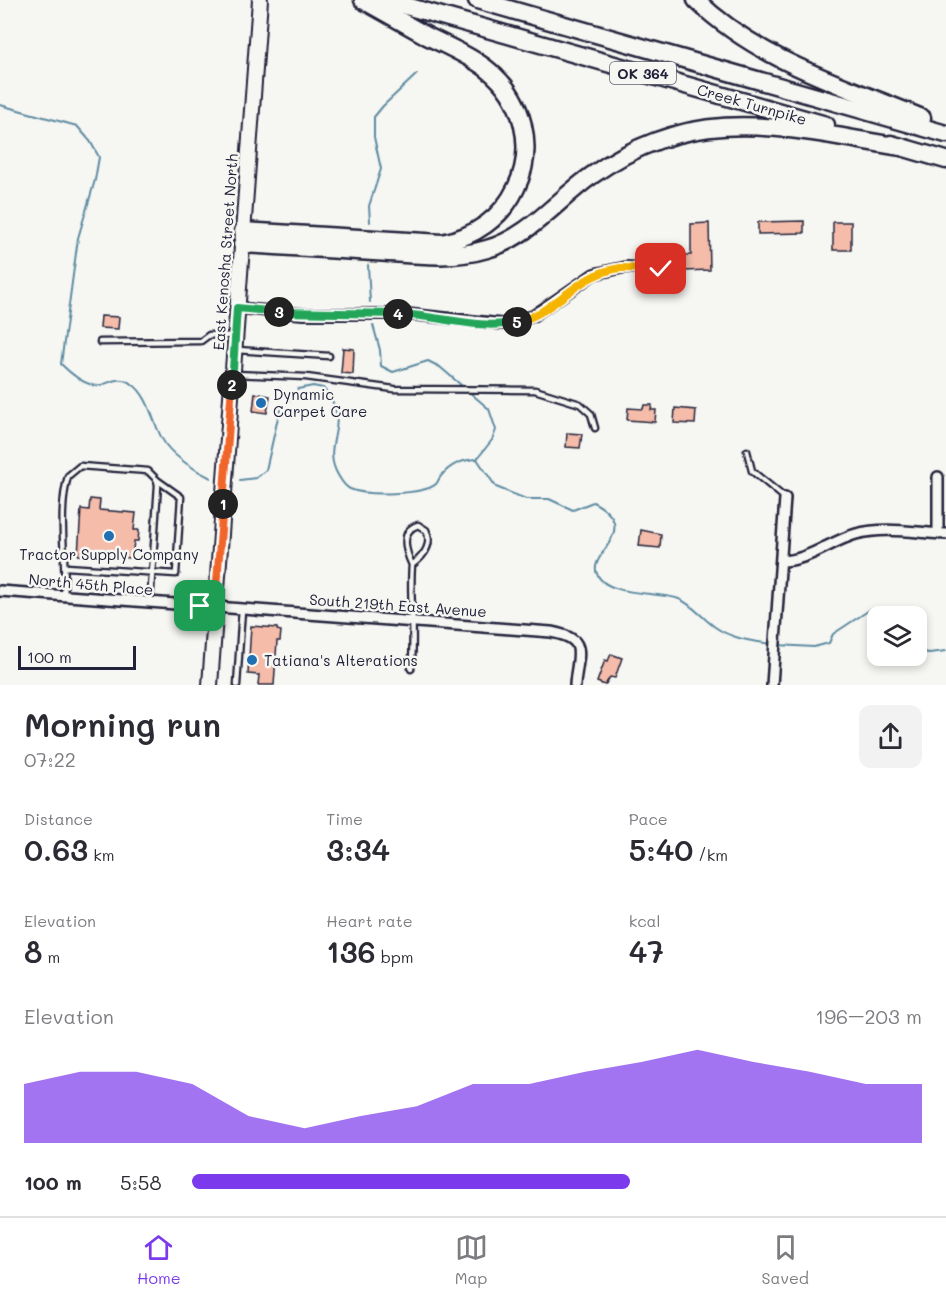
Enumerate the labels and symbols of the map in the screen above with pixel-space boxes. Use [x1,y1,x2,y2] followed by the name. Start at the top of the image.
[610,62,676,84] road number: OK 364
[695,79,809,129] street label: Creek Turnpike
[208,153,242,351] street label: East Kenosha Street North
[635,243,686,294] pin
[264,297,294,327] pin: 3
[383,299,413,329] pin: 4
[502,307,532,337] pin: 5
[217,370,247,400] pin: 2
[273,384,367,421] place label: Dynamic Carpet Care
[254,396,268,410] marker: Dynamic Carpet Care
[208,489,238,519] pin: 1
[102,529,116,543] marker: Tractor Supply Company
[19,544,199,564] place label: Tractor Supply Company
[28,569,154,599] street label: North 45th Place
[174,580,225,631] pin
[309,589,487,621] street label: South 219th East Avenue
[18,643,136,670] scale bar
[264,650,418,670] place label: Tatiana's Alterations
[245,653,259,667] marker: Tatiana's Alterations

